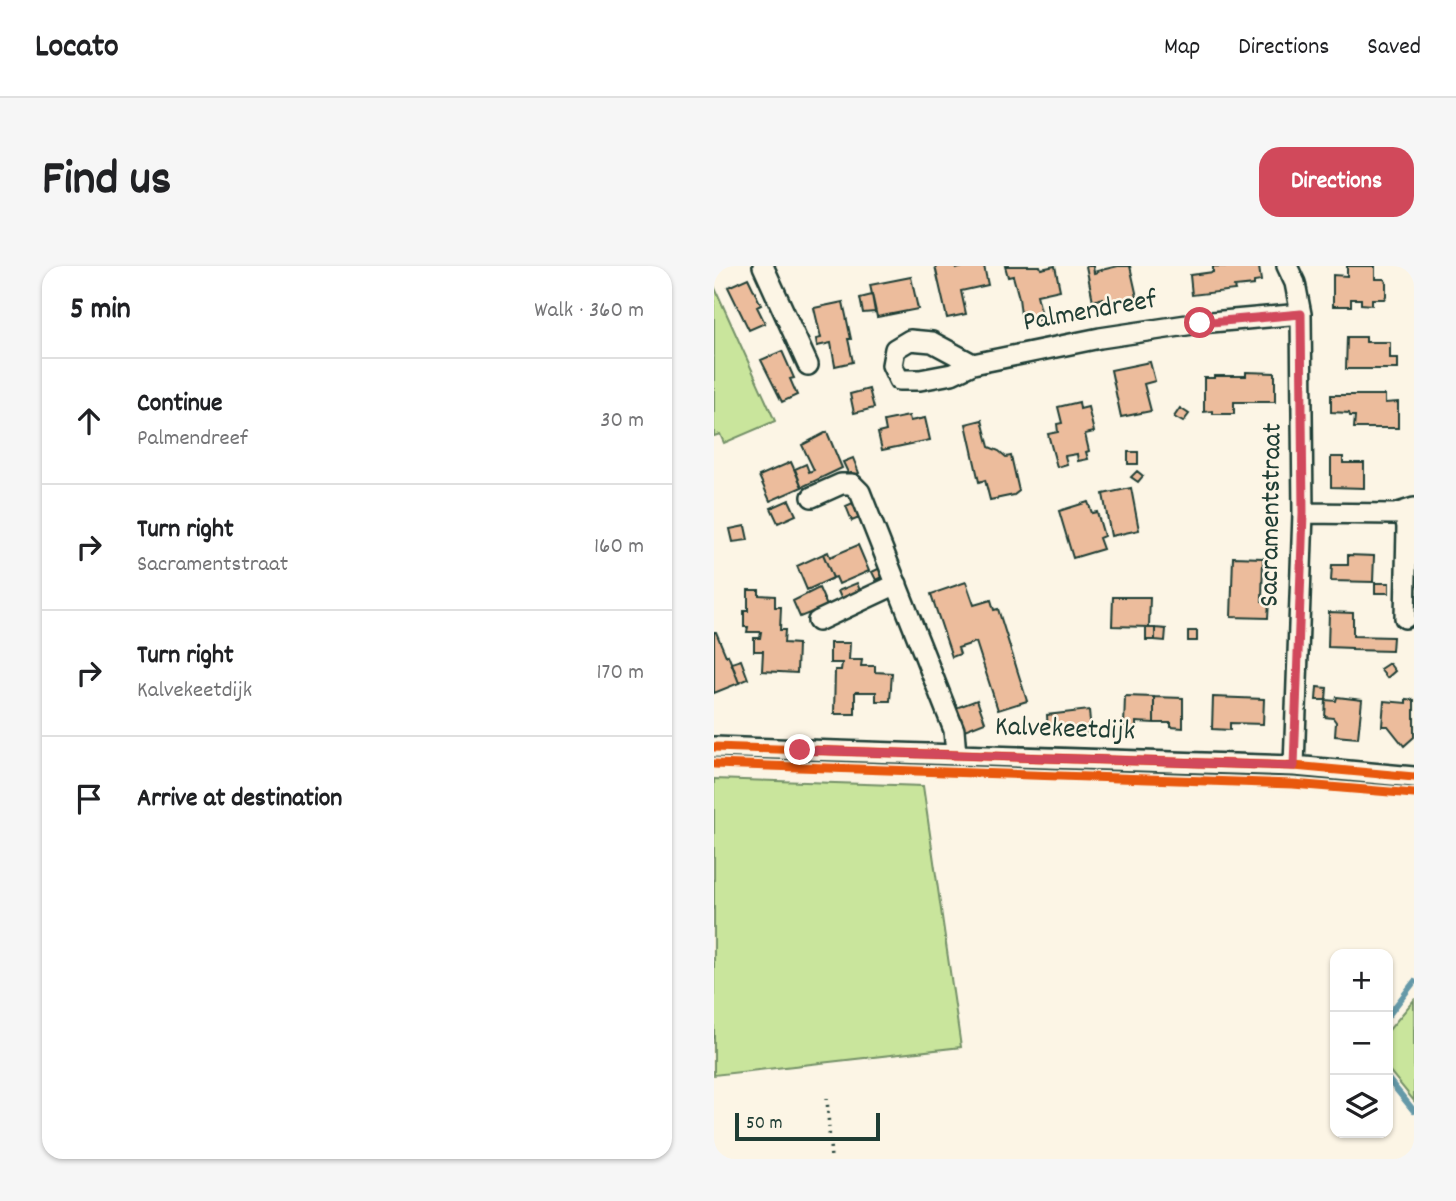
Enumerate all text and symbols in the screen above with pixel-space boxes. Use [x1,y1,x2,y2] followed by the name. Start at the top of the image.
[35,25,119,72] text: Locato
[1164,31,1200,65] text: Map
[1238,31,1329,65] text: Directions
[1367,31,1421,65] text: Saved
[42,147,171,217] text: Find us
[1259,147,1414,217] button: Directions
[1020,281,1161,344] street label: Palmendreef
[70,290,131,333] text: 5 min
[534,295,644,328] text: Walk · 360 m
[1184,307,1215,338] route start
[137,386,222,423] text: Continue
[70,402,108,440] icon: ahead
[600,405,644,438] text: 30 m
[137,423,248,456] text: Palmendreef
[1251,423,1295,607] street label: Sacramentstraat
[137,512,234,549] text: Turn right
[70,528,108,566] icon: right
[594,531,644,564] text: 160 m
[137,549,288,582] text: Sacramentstraat
[137,638,234,675] text: Turn right
[70,654,108,692] icon: right
[597,657,644,690] text: 170 m
[137,675,252,708] text: Kalvekeetdijk
[994,709,1136,753] street label: Kalvekeetdijk
[784,734,815,765] route end
[70,780,108,818] icon: arrive
[137,781,342,818] text: Arrive at destination
[1330,949,1393,1138] map controls
[1330,949,1393,1012] button: +
[1330,1012,1393,1075] button: −
[1330,1075,1393,1138] button: layers
[735,1110,880,1142] scale bar
[746,1111,783,1138] text: 50 m

